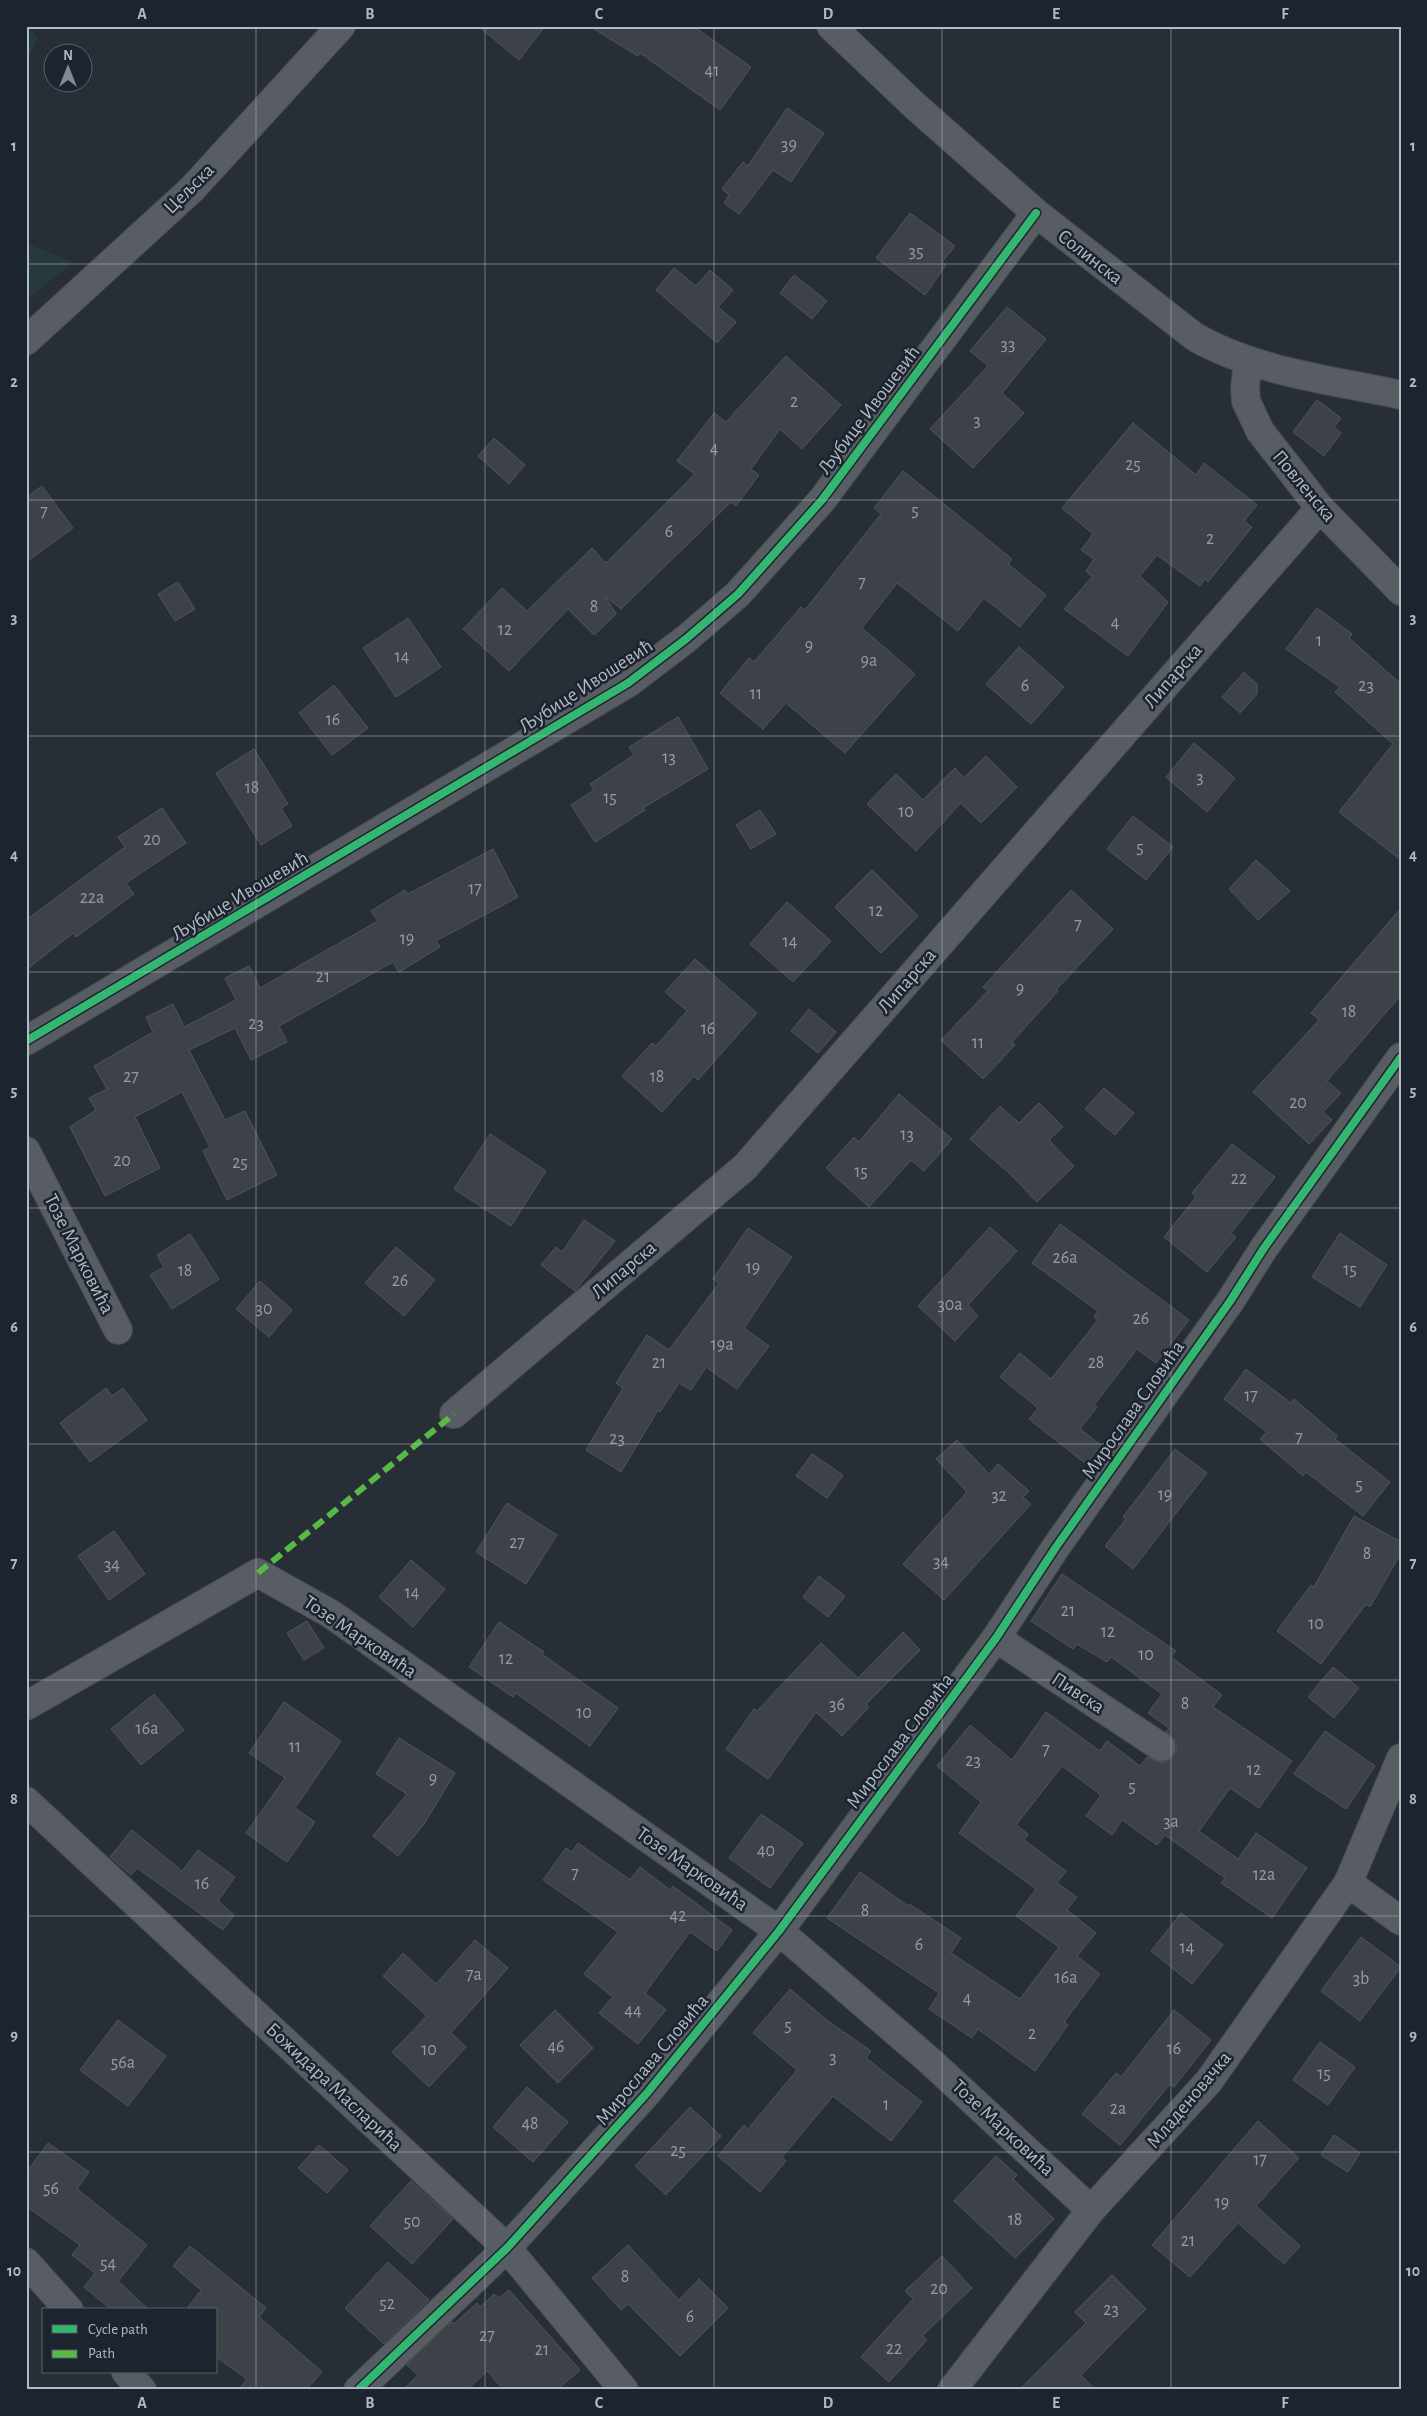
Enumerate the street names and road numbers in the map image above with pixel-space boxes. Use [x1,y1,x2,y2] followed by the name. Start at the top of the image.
[160,160,218,218] street label: Цељска
[1054,226,1126,288] street label: Солинска
[814,342,924,478] street label: Љубице Ивошевић
[1268,446,1340,526] street label: Повленска
[516,635,656,737] street label: Љубице Ивошевић
[1140,640,1206,712] street label: Липарска
[168,847,312,945] street label: Љубице Ивошевић
[874,945,940,1017] street label: Липарска
[40,1191,118,1317] street label: Тозе Марковића
[588,1237,660,1303] street label: Липарска
[1078,1337,1188,1483] street label: Мирослава Словића
[300,1592,420,1682] street label: Тозе Марковића
[843,1669,957,1813] street label: Мирослава Словића
[1048,1669,1108,1717] street label: Пивска
[633,1823,751,1915] street label: Тозе Марковића
[592,1991,712,2129] street label: Мирослава Словића
[262,2019,406,2155] street label: Божидара Масларића
[1143,2048,1235,2152] street label: Младеновачка
[948,2076,1058,2180] street label: Тозе Марковића

